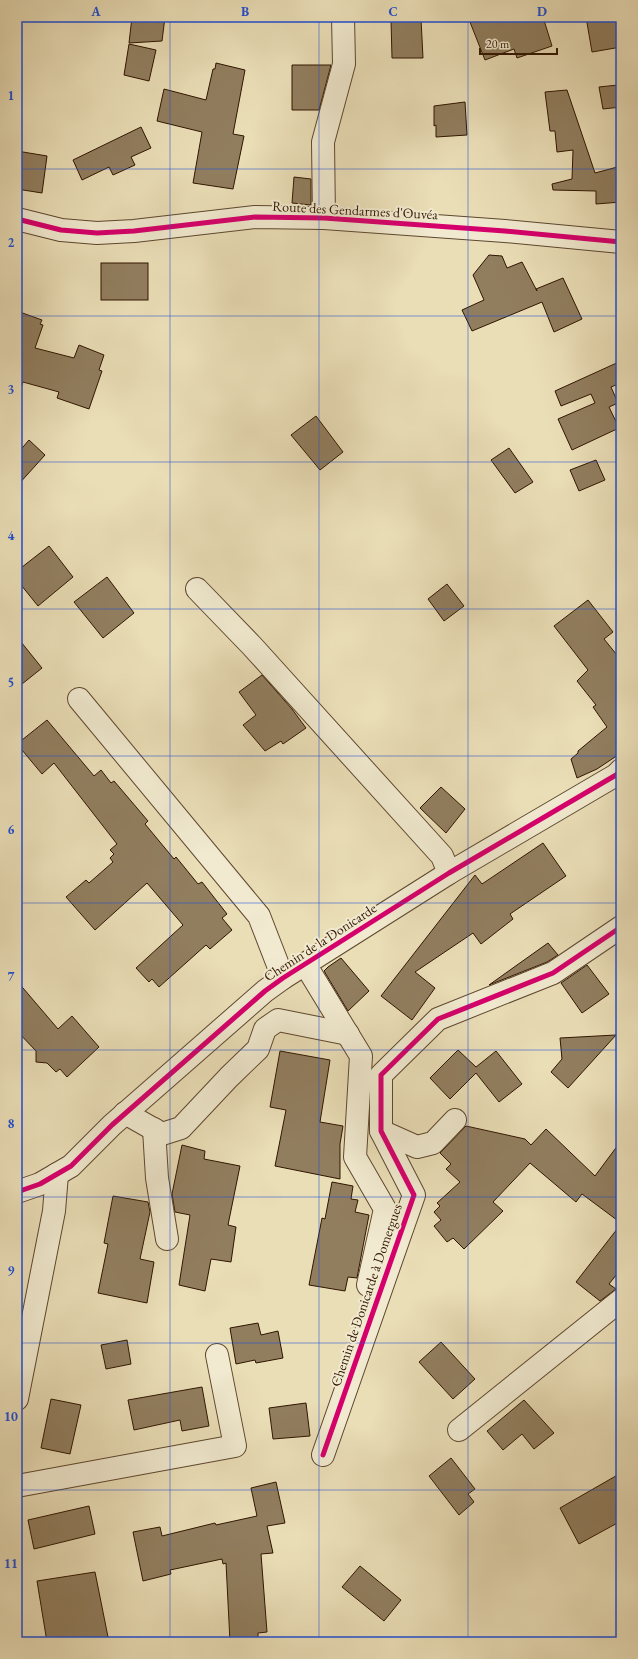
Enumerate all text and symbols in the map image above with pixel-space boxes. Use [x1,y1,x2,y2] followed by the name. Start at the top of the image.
[90,3,101,20] text: A
[241,3,249,20] text: B
[388,3,398,20] text: C
[537,3,547,20] text: D
[480,30,557,56] scale bar
[486,36,510,52] text: 20 m
[8,87,15,104] text: 1
[272,197,439,223] street label: Route des Gendarmes d'Ouvéa
[8,234,15,251] text: 2
[8,381,15,398] text: 3
[8,527,15,544] text: 4
[8,674,14,691] text: 5
[8,821,15,838] text: 6
[260,899,380,985] street label: Chemin de la Donicarde
[8,968,15,985] text: 7
[8,1115,15,1132] text: 8
[326,1201,406,1389] street label: Chemin de Donicarde à Domergues
[8,1262,15,1279] text: 9
[4,1408,18,1425] text: 10
[4,1555,18,1572] text: 11

